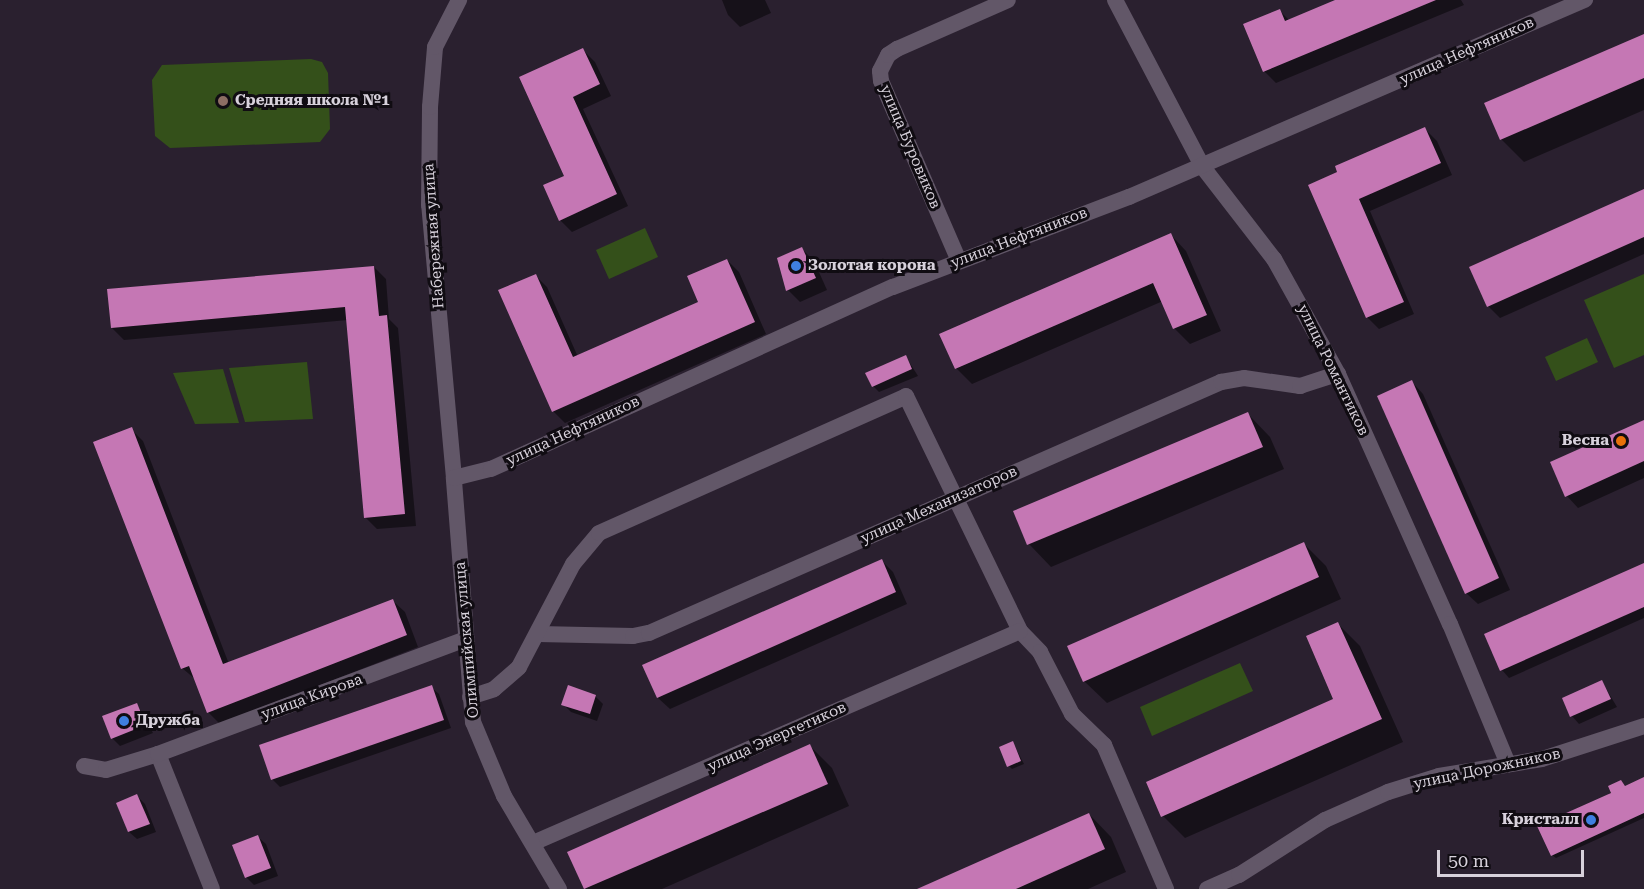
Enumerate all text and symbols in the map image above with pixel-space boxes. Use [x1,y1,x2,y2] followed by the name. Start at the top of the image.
[1397,13,1537,89] street label: улица Нефтяников
[876,82,944,212] street label: улица Буровиков
[235,92,390,110] place label: Средняя школа №1
[216,94,230,108] marker: Средняя школа №1
[420,163,448,309] street label: Набережная улица
[948,204,1090,272] street label: улица Нефтяников
[808,257,936,275] place label: Золотая корона
[789,259,803,273] marker: Золотая корона
[1293,302,1373,438] street label: улица Романтиков
[504,392,642,470] street label: улица Нефтяников
[1562,432,1609,450] place label: Весна
[1614,434,1628,448] marker: Весна
[858,462,1020,548] street label: улица Механизаторов
[451,561,483,719] street label: Олимпийская улица
[259,670,365,724] street label: улица Кирова
[705,698,849,776] street label: улица Энергетиков
[136,712,200,730] place label: Дружба
[117,714,131,728] marker: Дружба
[1412,745,1562,793] street label: улица Дорожников
[1502,811,1579,829] place label: Кристалл
[1584,813,1598,827] marker: Кристалл
[1440,838,1587,876] scale bar
[1448,850,1489,871] text: 50 m

